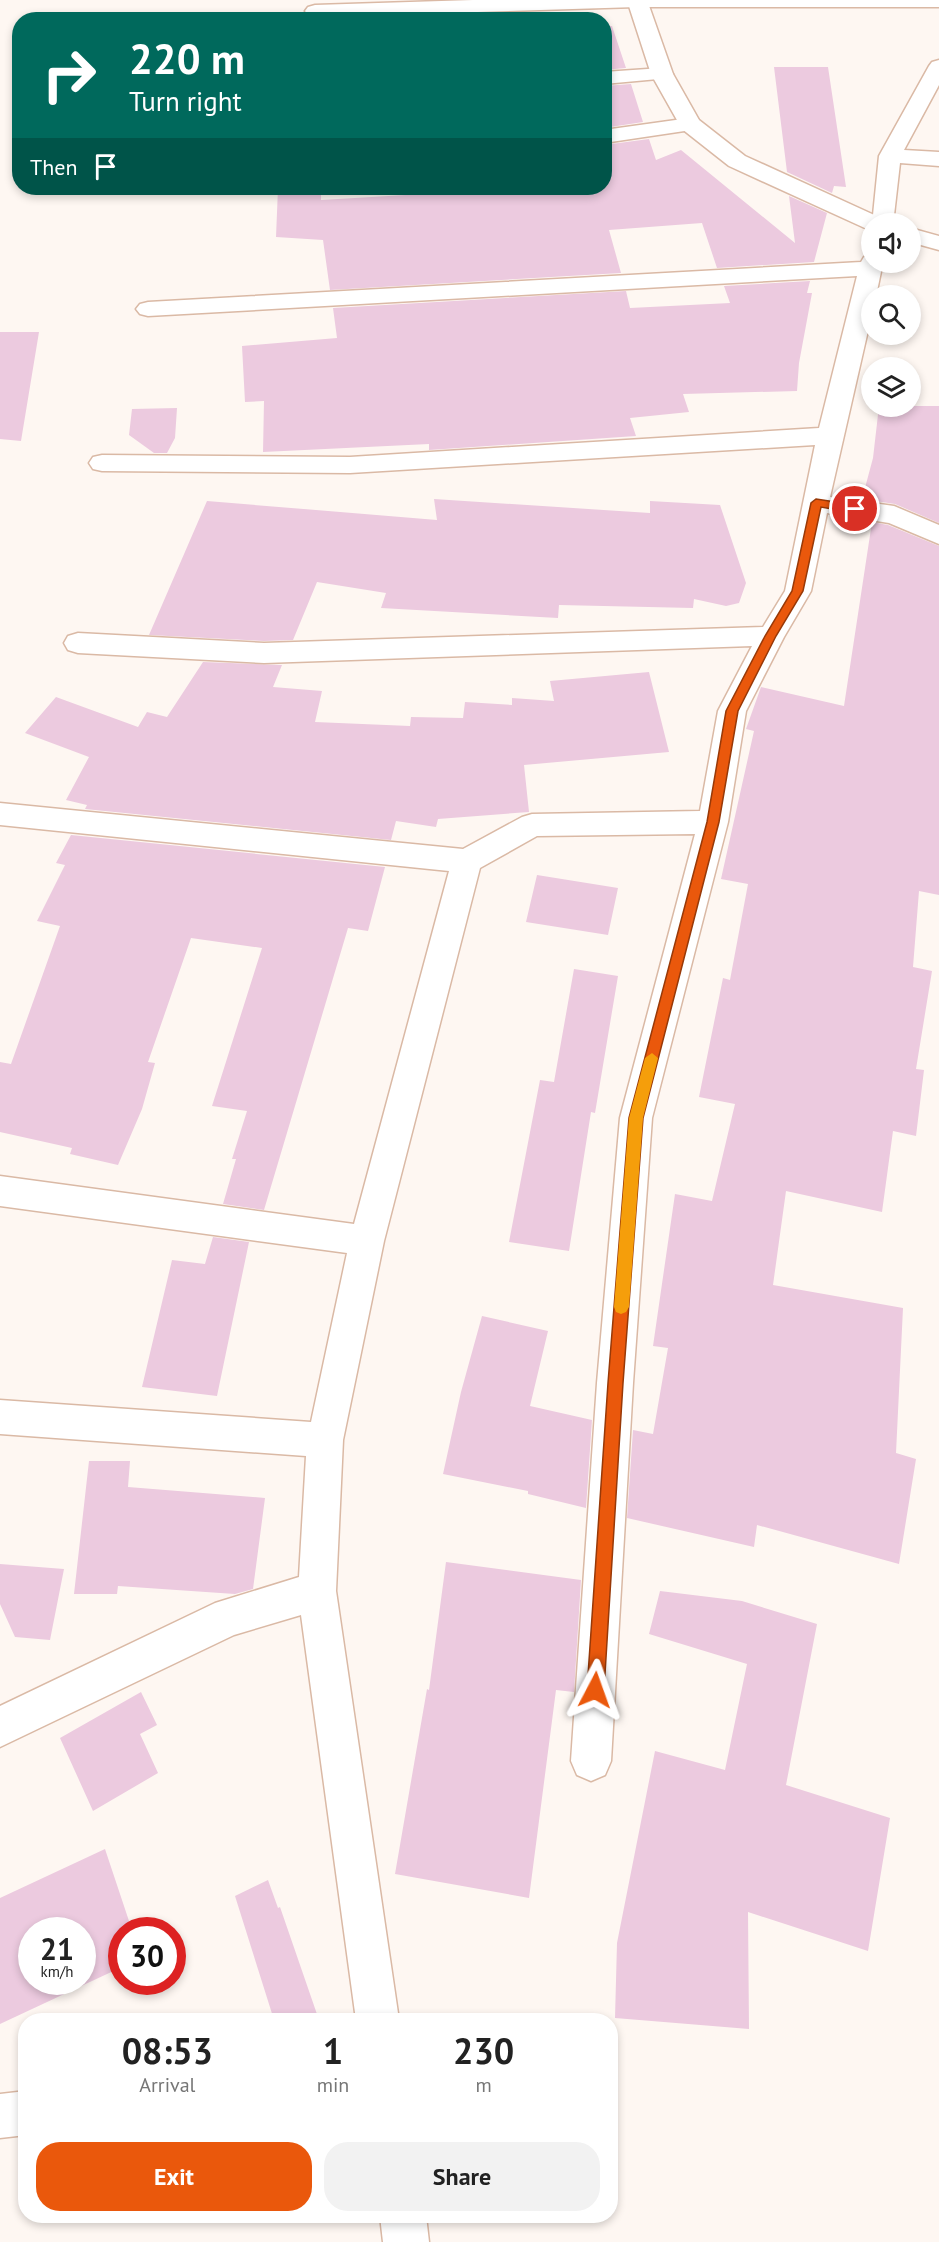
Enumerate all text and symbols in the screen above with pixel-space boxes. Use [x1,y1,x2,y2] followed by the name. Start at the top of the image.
[129,31,245,86] text: 220 m
[30,36,108,114] icon: right
[129,84,242,118] text: Turn right
[89,150,122,183] icon: arrive
[30,153,77,181] text: Then
[861,213,921,417] map controls
[861,213,921,273] button: sound
[861,285,921,345] button: search
[861,357,921,417] button: layers
[829,483,880,534] pin
[838,492,871,525] icon: arrive
[563,1658,627,1722] position arrow
[108,1917,186,1995] speed limit sign: 30
[40,1929,74,1968] text: 21
[41,1962,73,1981] text: km/h
[122,2027,213,2074] text: 08:53
[323,2027,343,2074] text: 1
[453,2027,514,2074] text: 230
[139,2072,195,2098] text: Arrival
[317,2072,349,2098] text: min
[476,2072,492,2098] text: m
[36,2142,312,2211] button: Exit
[324,2142,600,2211] button: Share

